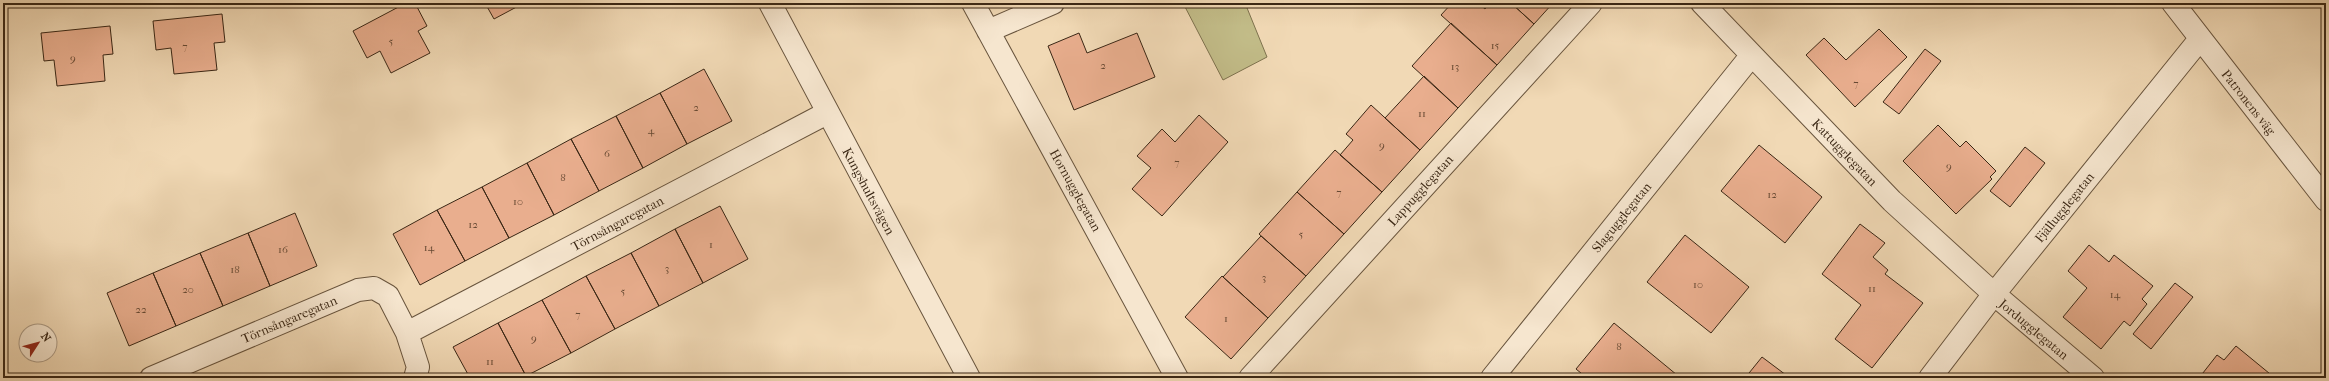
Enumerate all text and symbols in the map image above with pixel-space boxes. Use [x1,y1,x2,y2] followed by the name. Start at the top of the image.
[389,35,394,48] house number: 5
[1491,39,1500,52] house number: 15
[182,40,188,53] house number: 7
[70,52,76,65] house number: 9
[1100,59,1106,72] house number: 2
[1451,60,1459,73] house number: 13
[2218,67,2279,139] street label: Patronens väg
[1853,77,1859,90] house number: 7
[693,101,699,114] house number: 2
[1418,107,1426,120] house number: 11
[1809,116,1881,189] street label: Kattugglegatan
[648,124,655,137] house number: 4
[1379,139,1385,152] house number: 9
[839,145,898,238] street label: Kungshultsvägen
[1047,146,1105,234] street label: Hornugglegatan
[604,147,610,160] house number: 6
[1385,151,1456,229] street label: Lappugglegatan
[1174,156,1180,169] house number: 7
[1946,160,1952,173] house number: 9
[2032,169,2097,245] street label: Fjällugglegatan
[560,171,566,184] house number: 8
[1589,179,1655,255] street label: Slagugglegatan
[1336,186,1342,199] house number: 7
[1767,188,1777,201] house number: 12
[568,193,666,254] street label: Törnsångaregatan
[513,195,523,208] house number: 10
[468,218,478,231] house number: 12
[1299,228,1304,241] house number: 5
[709,238,713,251] house number: 1
[424,241,435,254] house number: 14
[278,243,288,256] house number: 16
[665,262,669,275] house number: 3
[230,263,240,276] house number: 18
[1262,271,1266,284] house number: 3
[1693,278,1703,291] house number: 10
[1868,282,1876,295] house number: 11
[182,283,194,296] house number: 20
[621,285,626,298] house number: 5
[2110,288,2121,301] house number: 14
[239,292,340,346] street label: Törnsångaregatan
[1995,295,2072,363] street label: Jordugglegatan
[135,303,147,316] house number: 22
[575,308,581,321] house number: 7
[1224,312,1228,325] house number: 1
[18,323,58,363] north arrow
[38,330,54,345] text: N
[531,332,537,345] house number: 9
[1616,340,1622,353] house number: 8
[486,355,494,368] house number: 11

